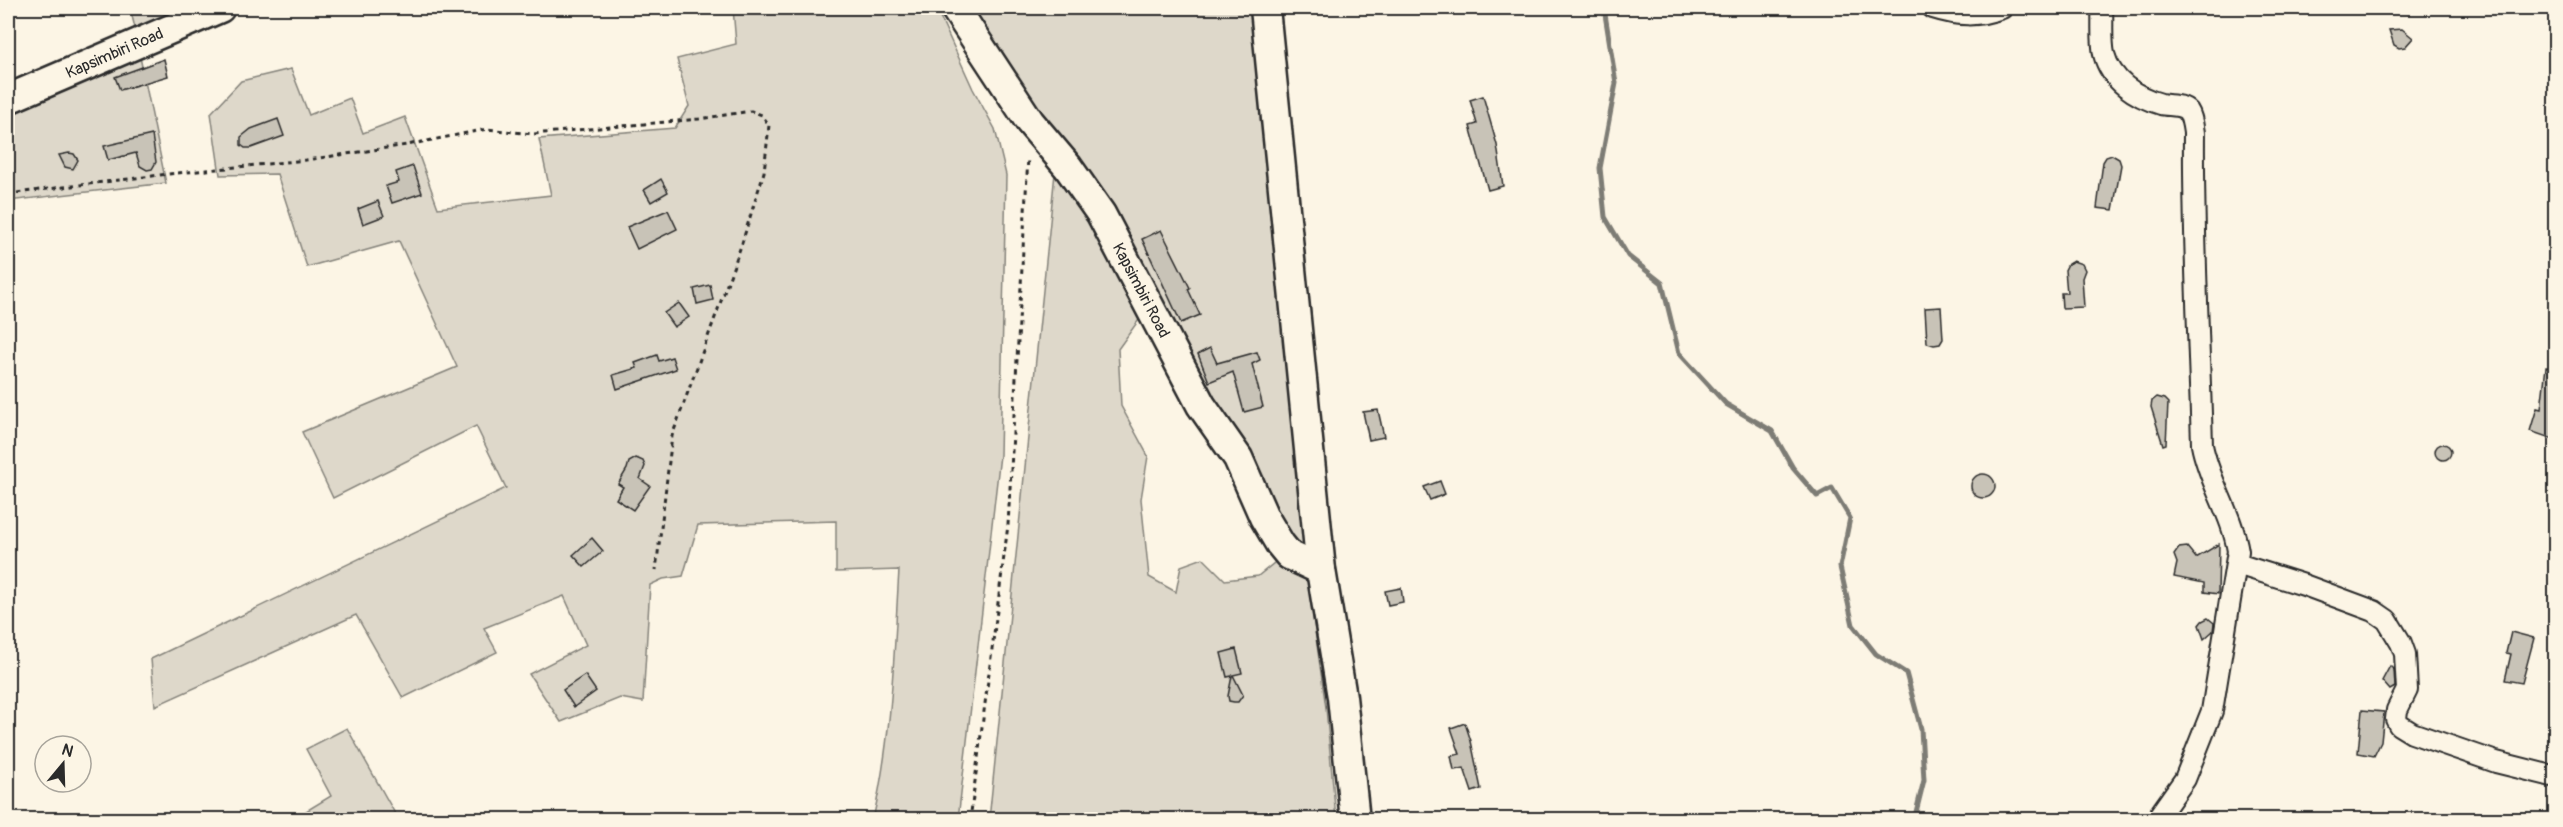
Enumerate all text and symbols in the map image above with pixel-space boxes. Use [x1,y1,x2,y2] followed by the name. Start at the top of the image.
[63,23,167,83] street label: Kapsimbiri Road
[1108,239,1174,341] street label: Kapsimbiri Road
[33,734,93,794] north arrow
[59,740,76,762] text: N

